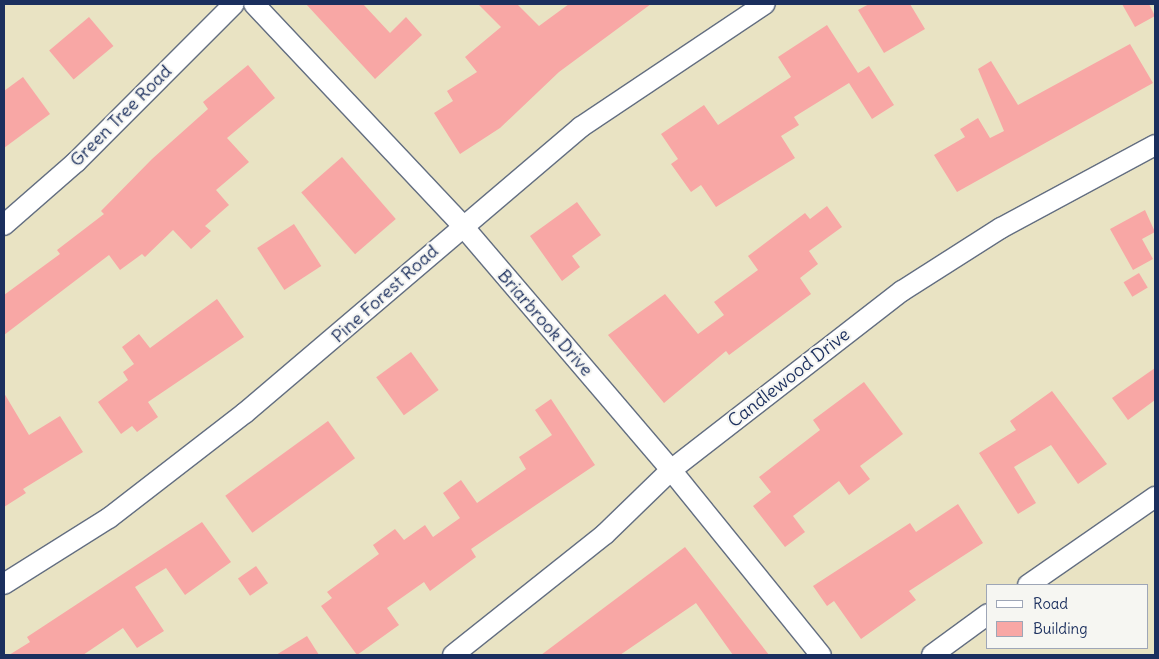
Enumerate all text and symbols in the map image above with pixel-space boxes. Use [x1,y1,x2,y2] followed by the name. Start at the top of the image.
[66,61,176,171] street label: Green Tree Road
[327,240,443,348] street label: Pine Forest Road
[493,265,597,381] street label: Briarbrook Drive
[724,324,854,432] street label: Candlewood Drive
[986,584,1149,649] legend
[1033,594,1068,613] text: Road
[1033,619,1088,638] text: Building

